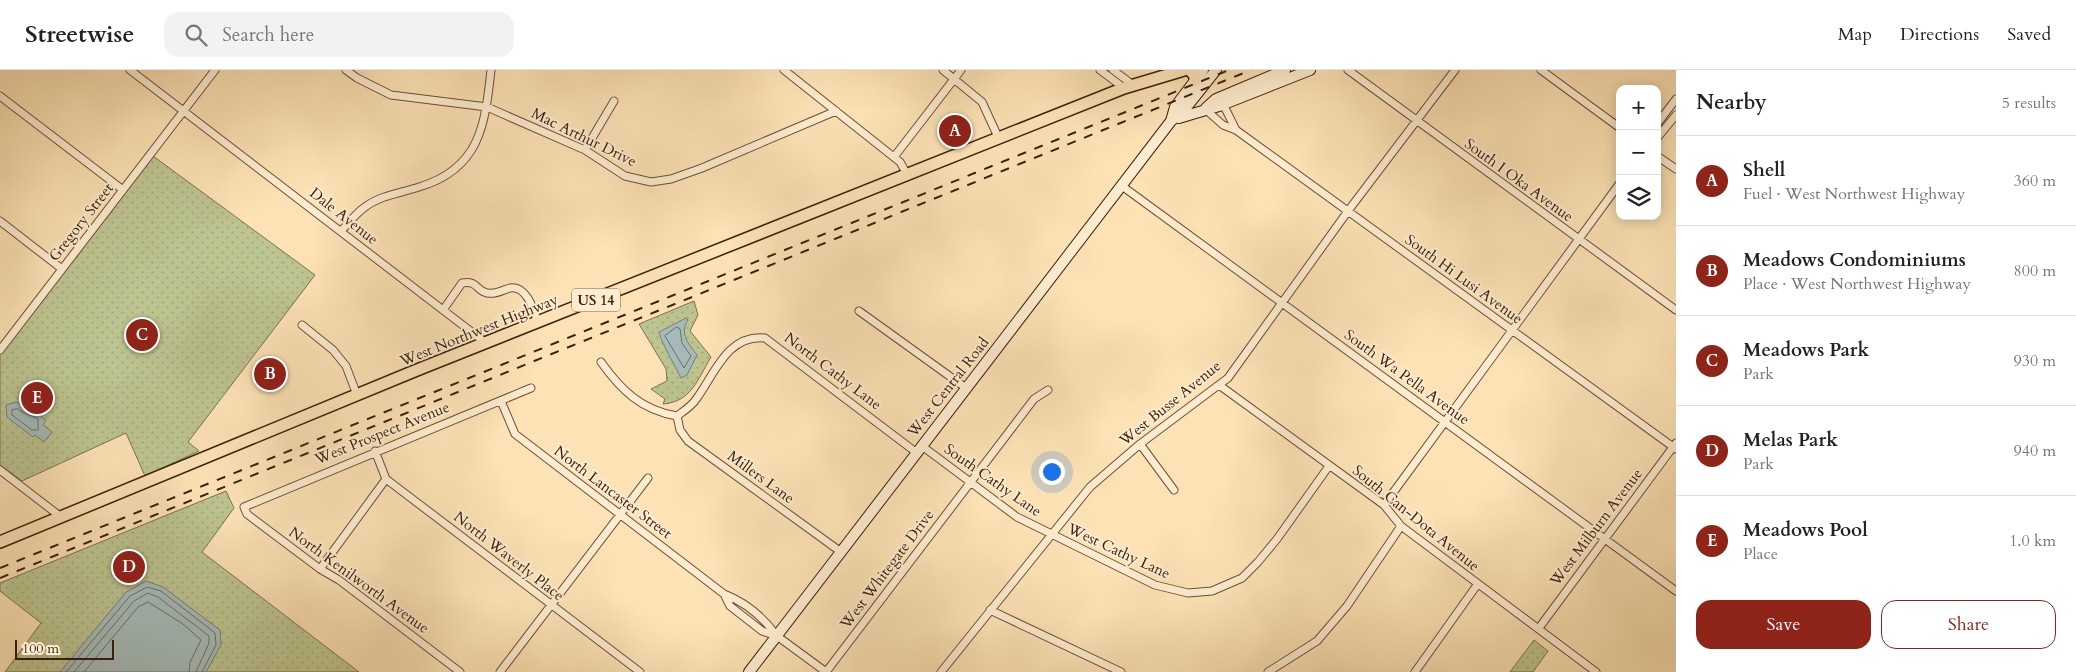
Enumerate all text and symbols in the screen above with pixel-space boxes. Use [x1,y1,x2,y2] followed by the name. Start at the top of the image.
[164,12,514,57] search box
[25,18,134,51] text: Streetwise
[182,21,210,49] icon: search
[222,22,314,48] text: Search here
[1838,22,1872,47] text: Map
[1900,22,1979,47] text: Directions
[2007,22,2051,47] text: Saved
[1616,85,1661,220] map controls
[1616,85,1661,130] button: +
[1696,88,1767,117] text: Nearby
[2002,92,2056,114] text: 5 results
[528,103,640,171] street label: Mac Arthur Drive
[939,112,971,150] pin: A
[1616,130,1661,175] button: −
[1460,134,1578,226] street label: South I Oka Avenue
[1743,157,1785,183] text: Shell
[1706,170,1718,192] text: A
[2014,170,2056,192] text: 360 m
[1616,175,1661,220] button: layers
[44,179,118,265] street label: Gregory Street
[306,183,383,249] street label: Dale Avenue
[1743,183,1965,205] text: Fuel · West Northwest Highway
[1401,230,1527,329] street label: South Hi Lusi Avenue
[1743,247,1966,273] text: Meadows Condominiums
[1706,260,1718,282] text: B
[2014,260,2056,282] text: 800 m
[1743,273,1971,295] text: Place · West Northwest Highway
[572,288,620,312] road number: US 14
[396,289,561,371] street label: West Northwest Highway
[126,316,158,354] pin: C
[1340,325,1474,429] street label: South Wa Pella Avenue
[780,328,886,414] street label: North Cathy Lane
[902,333,993,442] street label: West Central Road
[1743,337,1869,363] text: Meadows Park
[1706,350,1718,372] text: C
[2014,350,2056,372] text: 930 m
[254,355,286,393] pin: B
[1114,356,1225,451] street label: West Busse Avenue
[1743,363,1774,385] text: Park
[21,379,53,417] pin: E
[311,397,453,470] street label: West Prospect Avenue
[1743,427,1838,453] text: Melas Park
[940,439,1046,521] street label: South Cathy Lane
[1705,440,1719,462] text: D
[2014,440,2056,462] text: 940 m
[550,441,676,543] street label: North Lancaster Street
[723,446,799,508] street label: Millers Lane
[1743,453,1774,475] text: Park
[1039,459,1065,485] your location
[1348,460,1484,576] street label: South Can-Dota Avenue
[1545,464,1647,591] street label: West Milburn Avenue
[835,505,939,634] street label: West Whitegate Drive
[450,507,568,606] street label: North Waverly Place
[1743,517,1868,543] text: Meadows Pool
[1064,518,1174,584] street label: West Cathy Lane
[285,522,433,638] street label: North Kenilworth Avenue
[1707,530,1717,552] text: E
[2009,530,2056,552] text: 1.0 km
[1743,543,1778,565] text: Place
[113,548,145,586] pin: D
[1696,600,1871,649] button: Save
[1881,600,2056,649] button: Share
[15,637,114,660] scale bar
[22,639,59,658] text: 100 m

